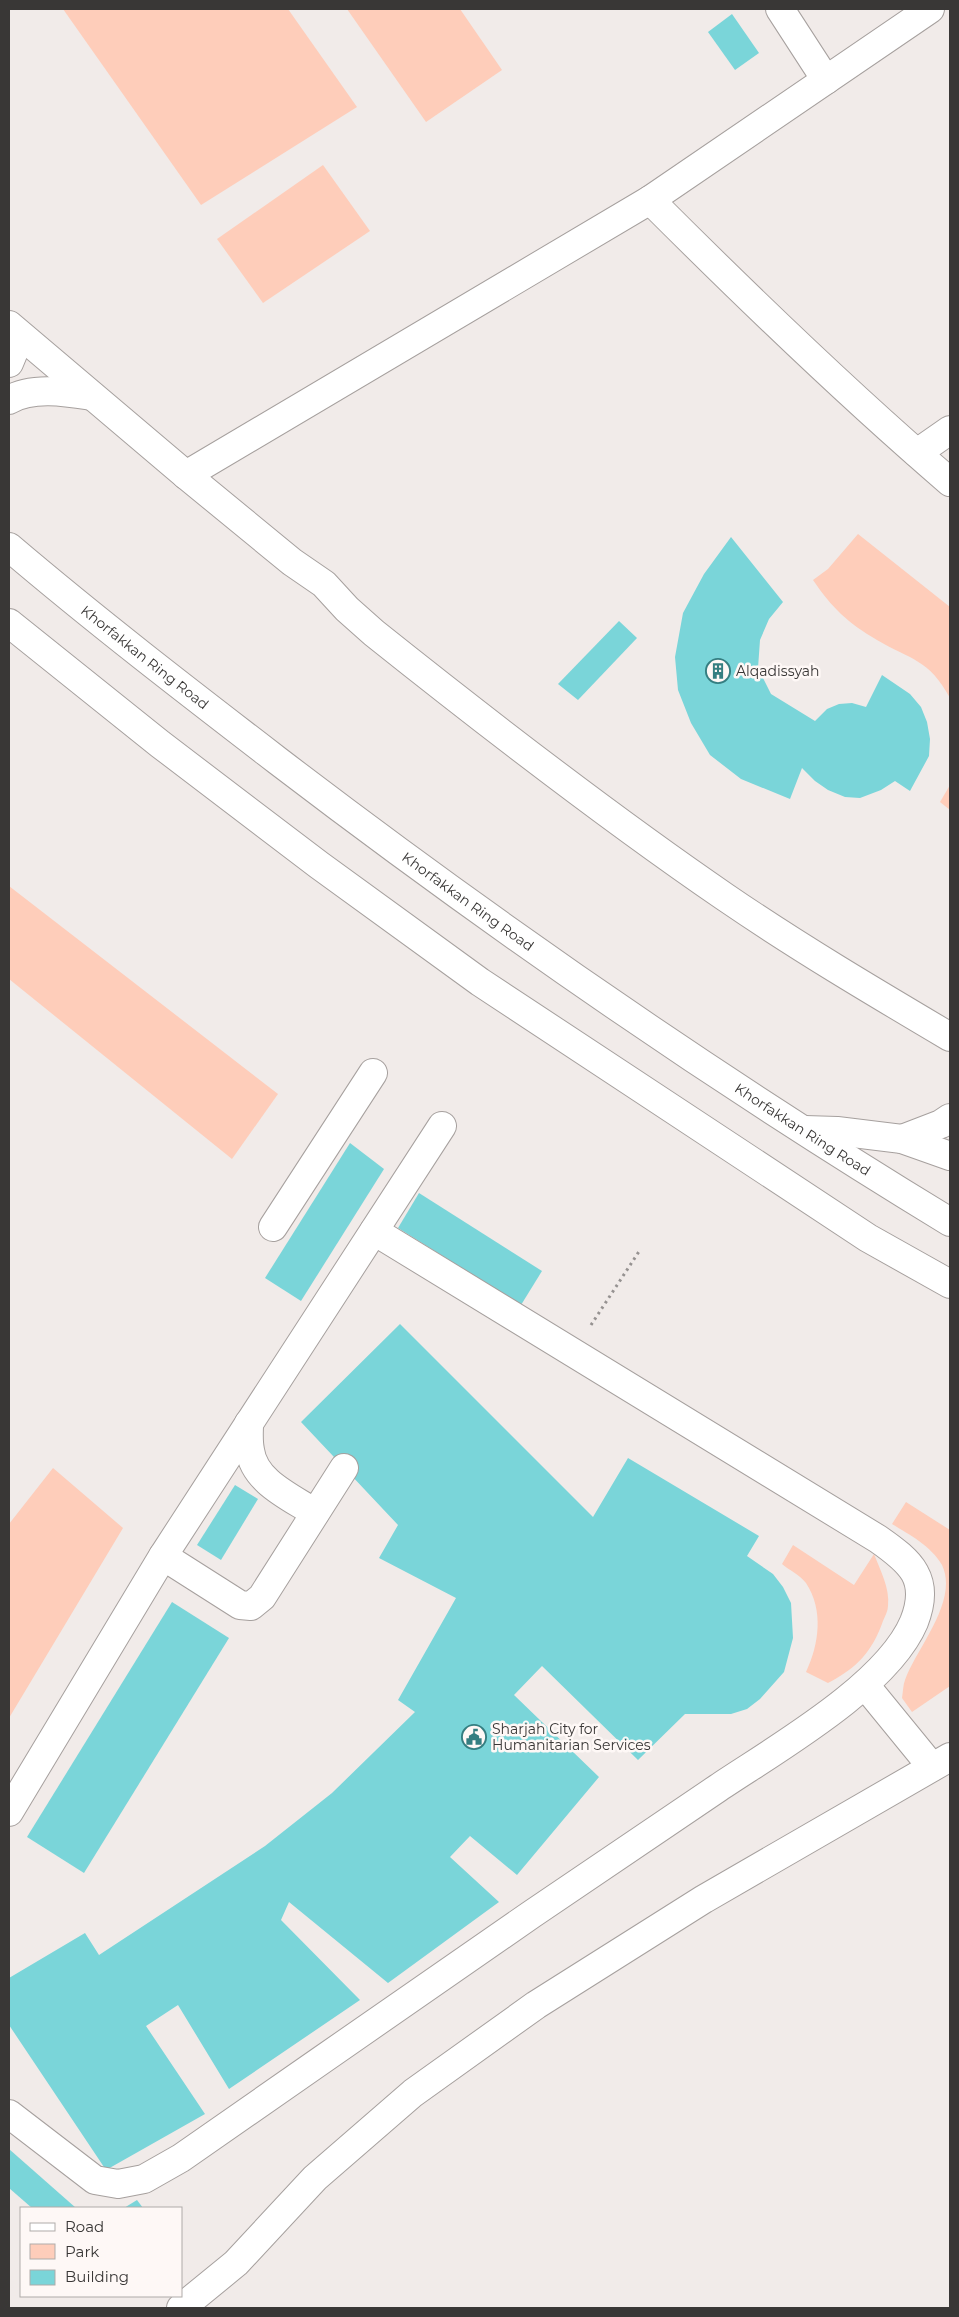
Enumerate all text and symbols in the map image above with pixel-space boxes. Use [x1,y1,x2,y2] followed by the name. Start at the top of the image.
[77,601,212,713] street label: Khorfakkan Ring Road
[705,658,731,684] building icon: Alqadissyah
[736,662,820,680] place label: Alqadissyah
[398,848,537,955] street label: Khorfakkan Ring Road
[731,1079,874,1180] street label: Khorfakkan Ring Road
[492,1720,651,1754] place label: Sharjah City for Humanitarian Services
[461,1724,487,1750] public building icon: Sharjah City for Humanitarian Services
[20,2207,182,2297] legend
[65,2217,104,2236] text: Road
[65,2242,99,2261] text: Park
[65,2267,129,2286] text: Building

